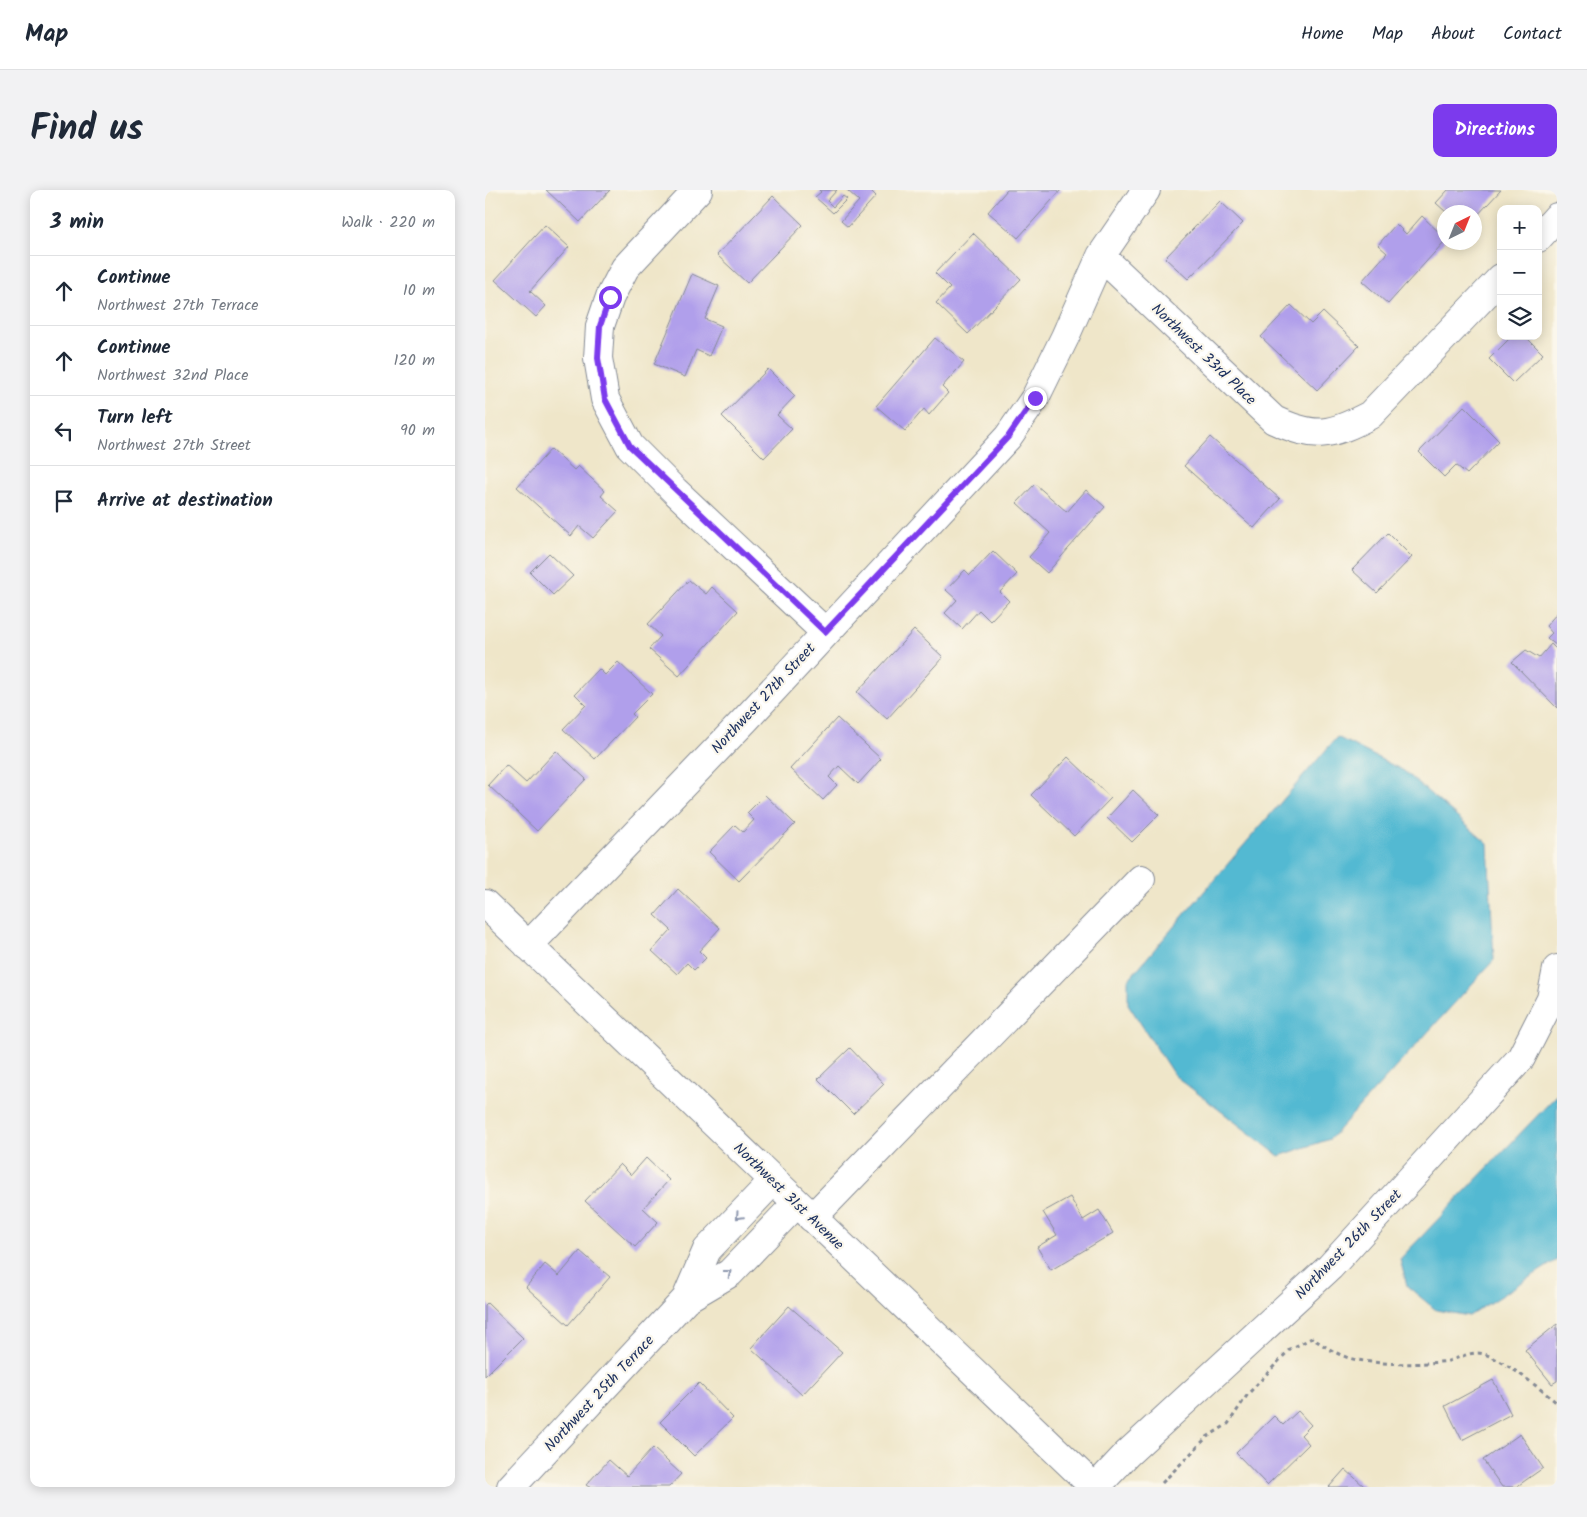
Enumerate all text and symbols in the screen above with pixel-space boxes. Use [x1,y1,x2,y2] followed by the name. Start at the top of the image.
[25,15,68,54] text: Map
[1301,20,1344,49] text: Home
[1372,20,1403,49] text: Map
[1431,20,1475,49] text: About
[1503,20,1562,49] text: Contact
[30,102,143,158] text: Find us
[1433,104,1557,157] button: Directions
[1437,205,1482,250] north arrow
[1497,205,1542,340] map controls
[1497,205,1542,250] button: +
[50,206,104,239] text: 3 min
[341,210,435,235] text: Walk · 220 m
[1497,250,1542,295] button: −
[97,263,170,293] text: Continue
[50,277,78,305] icon: ahead
[403,278,435,303] text: 10 m
[599,286,622,309] route start
[97,293,259,318] text: Northwest 27th Terrace
[1497,295,1542,340] button: layers
[1145,298,1262,412] street label: Northwest 33rd Place
[97,333,170,363] text: Continue
[50,347,78,375] icon: ahead
[394,348,435,373] text: 120 m
[97,363,248,388] text: Northwest 32nd Place
[1024,387,1047,410] route end
[97,403,172,433] text: Turn left
[50,417,78,445] icon: left
[400,418,435,443] text: 90 m
[97,433,251,458] text: Northwest 27th Street
[97,486,273,516] text: Arrive at destination
[50,487,78,515] icon: arrive
[706,638,822,760] street label: Northwest 27th Street
[727,1137,849,1256] street label: Northwest 31st Avenue
[1289,1184,1408,1305] street label: Northwest 26th Street
[736,1210,745,1219] one-way arrow
[722,1270,731,1279] one-way arrow
[539,1330,661,1458] street label: Northwest 25th Terrace

